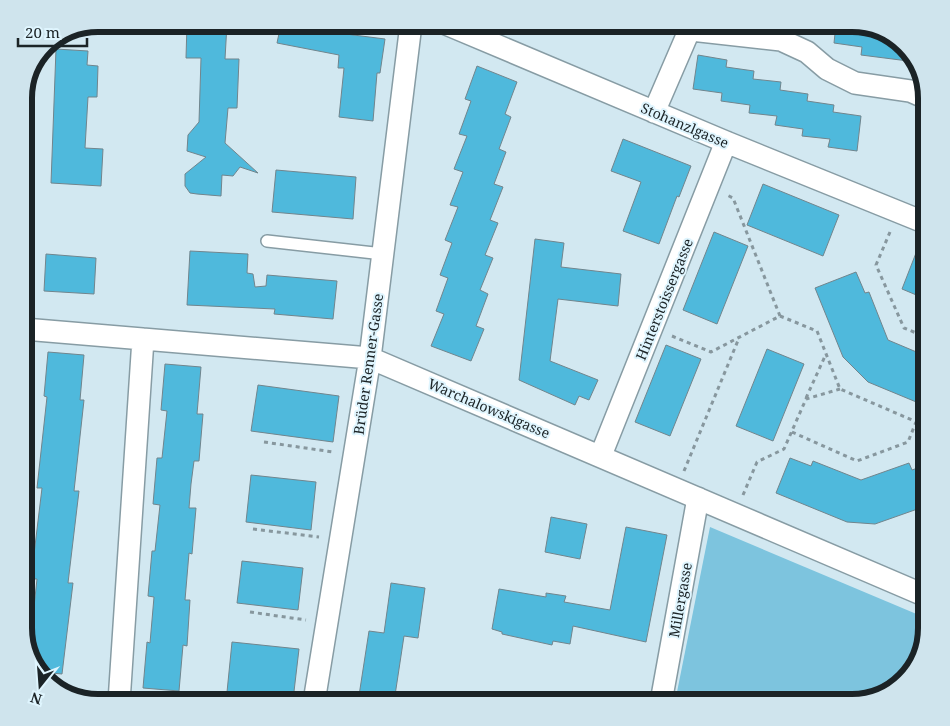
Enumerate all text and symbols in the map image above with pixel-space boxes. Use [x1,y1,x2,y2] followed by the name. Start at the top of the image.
[18,15,86,47] scale bar
[25,22,60,42] text: 20 m
[638,98,732,152] street label: Stohanzlgasse
[631,235,697,363] street label: Hinterstoissergasse
[349,292,387,436] street label: Brüder Renner-Gasse
[425,374,553,442] street label: Warchalowskigasse
[664,561,696,639] street label: Millergasse
[15,661,65,711] north arrow
[28,688,44,710] text: N

